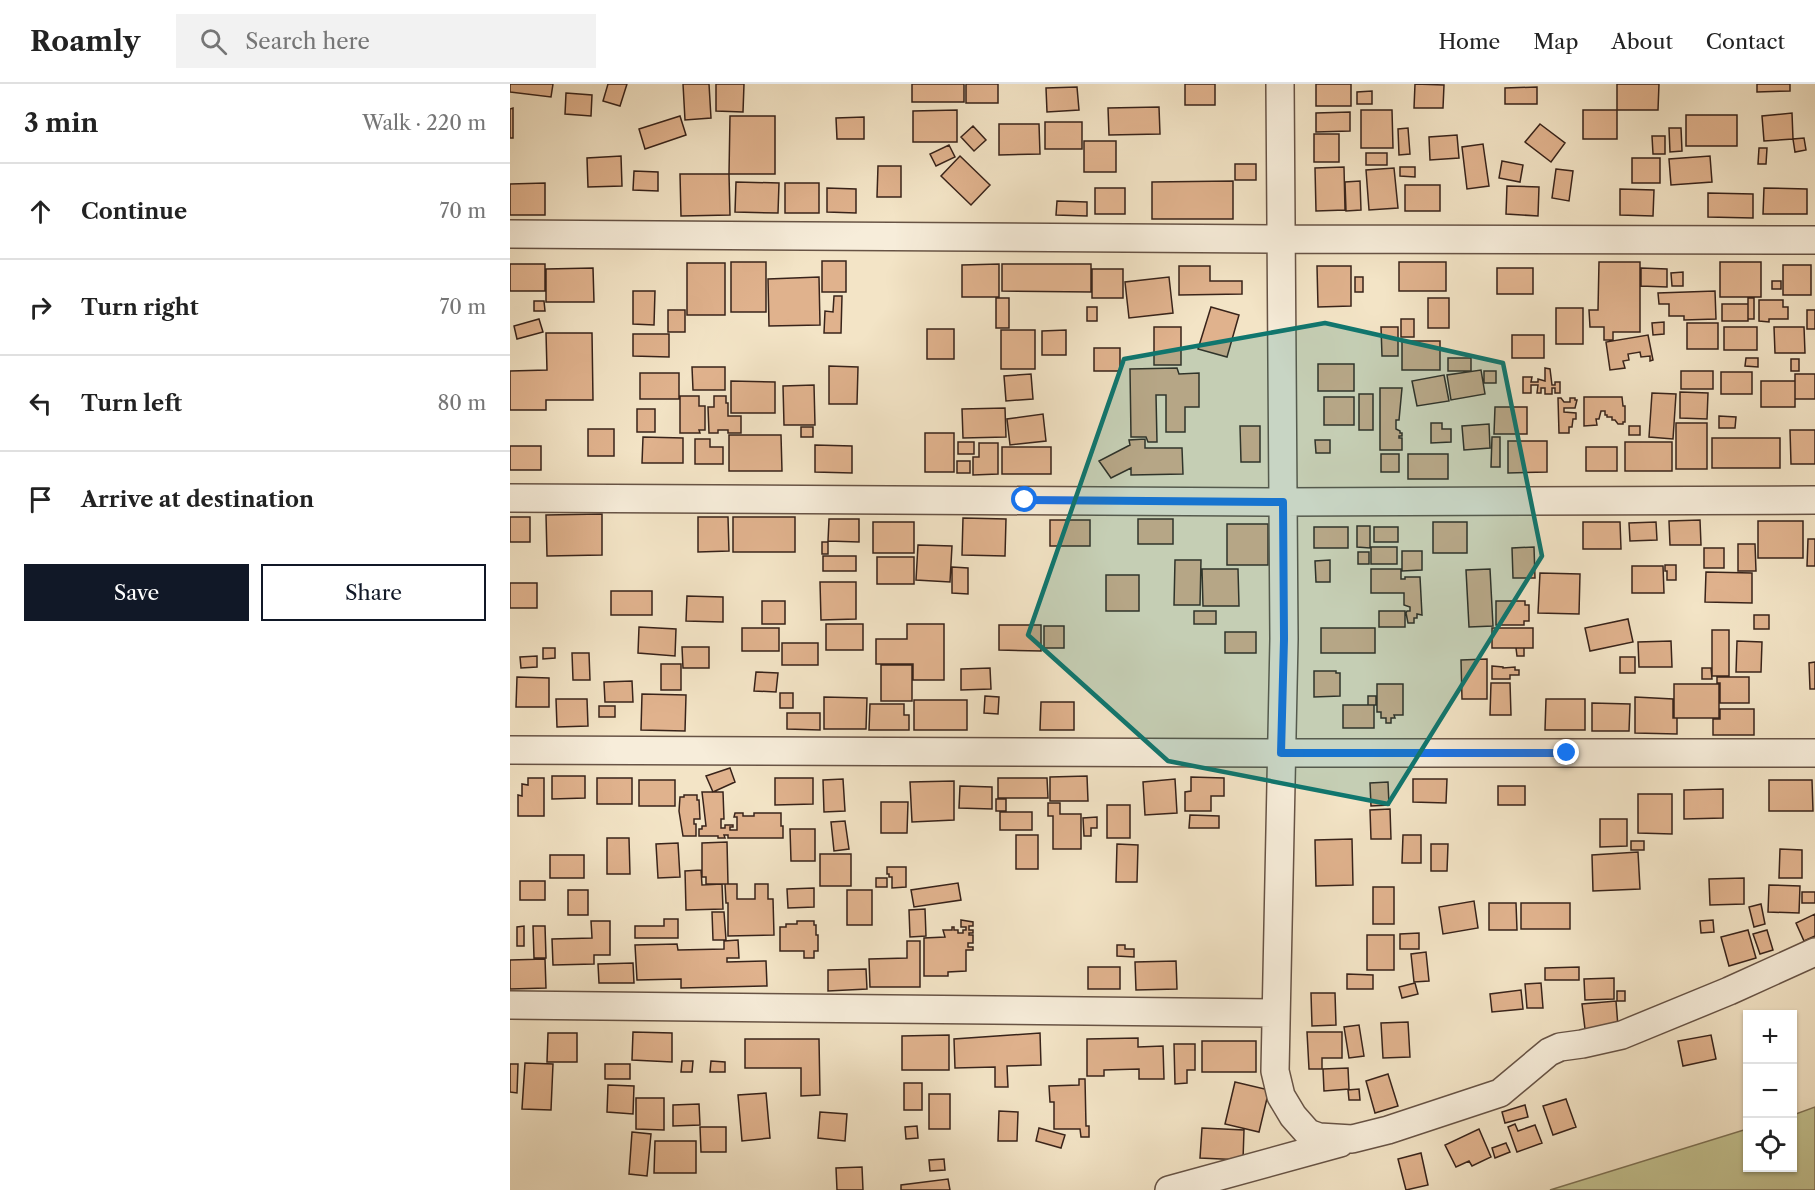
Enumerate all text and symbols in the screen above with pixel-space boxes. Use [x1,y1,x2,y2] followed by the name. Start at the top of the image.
[176,14,596,68] search box
[30,24,140,58] text: Roamly
[197,25,230,58] icon: search
[245,28,370,55] text: Search here
[1439,29,1500,54] text: Home
[1533,29,1578,54] text: Map
[1611,29,1673,54] text: About
[1706,29,1785,54] text: Contact
[24,107,98,139] text: 3 min
[362,111,486,135] text: Walk · 220 m
[24,195,57,228] icon: ahead
[81,198,187,225] text: Continue
[440,199,486,223] text: 70 m
[24,291,57,324] icon: right
[81,294,199,321] text: Turn right
[440,295,486,319] text: 70 m
[24,387,57,420] icon: left
[81,390,182,417] text: Turn left
[438,391,486,415] text: 80 m
[24,483,57,516] icon: arrive
[81,486,314,513] text: Arrive at destination
[1011,486,1037,512] route start
[24,564,249,621] button: Save
[261,564,486,621] button: Share
[1553,739,1579,765] route end
[1743,1010,1797,1172] map controls
[1743,1010,1797,1064] button: +
[1743,1064,1797,1118] button: −
[1743,1118,1797,1172] button: locate

